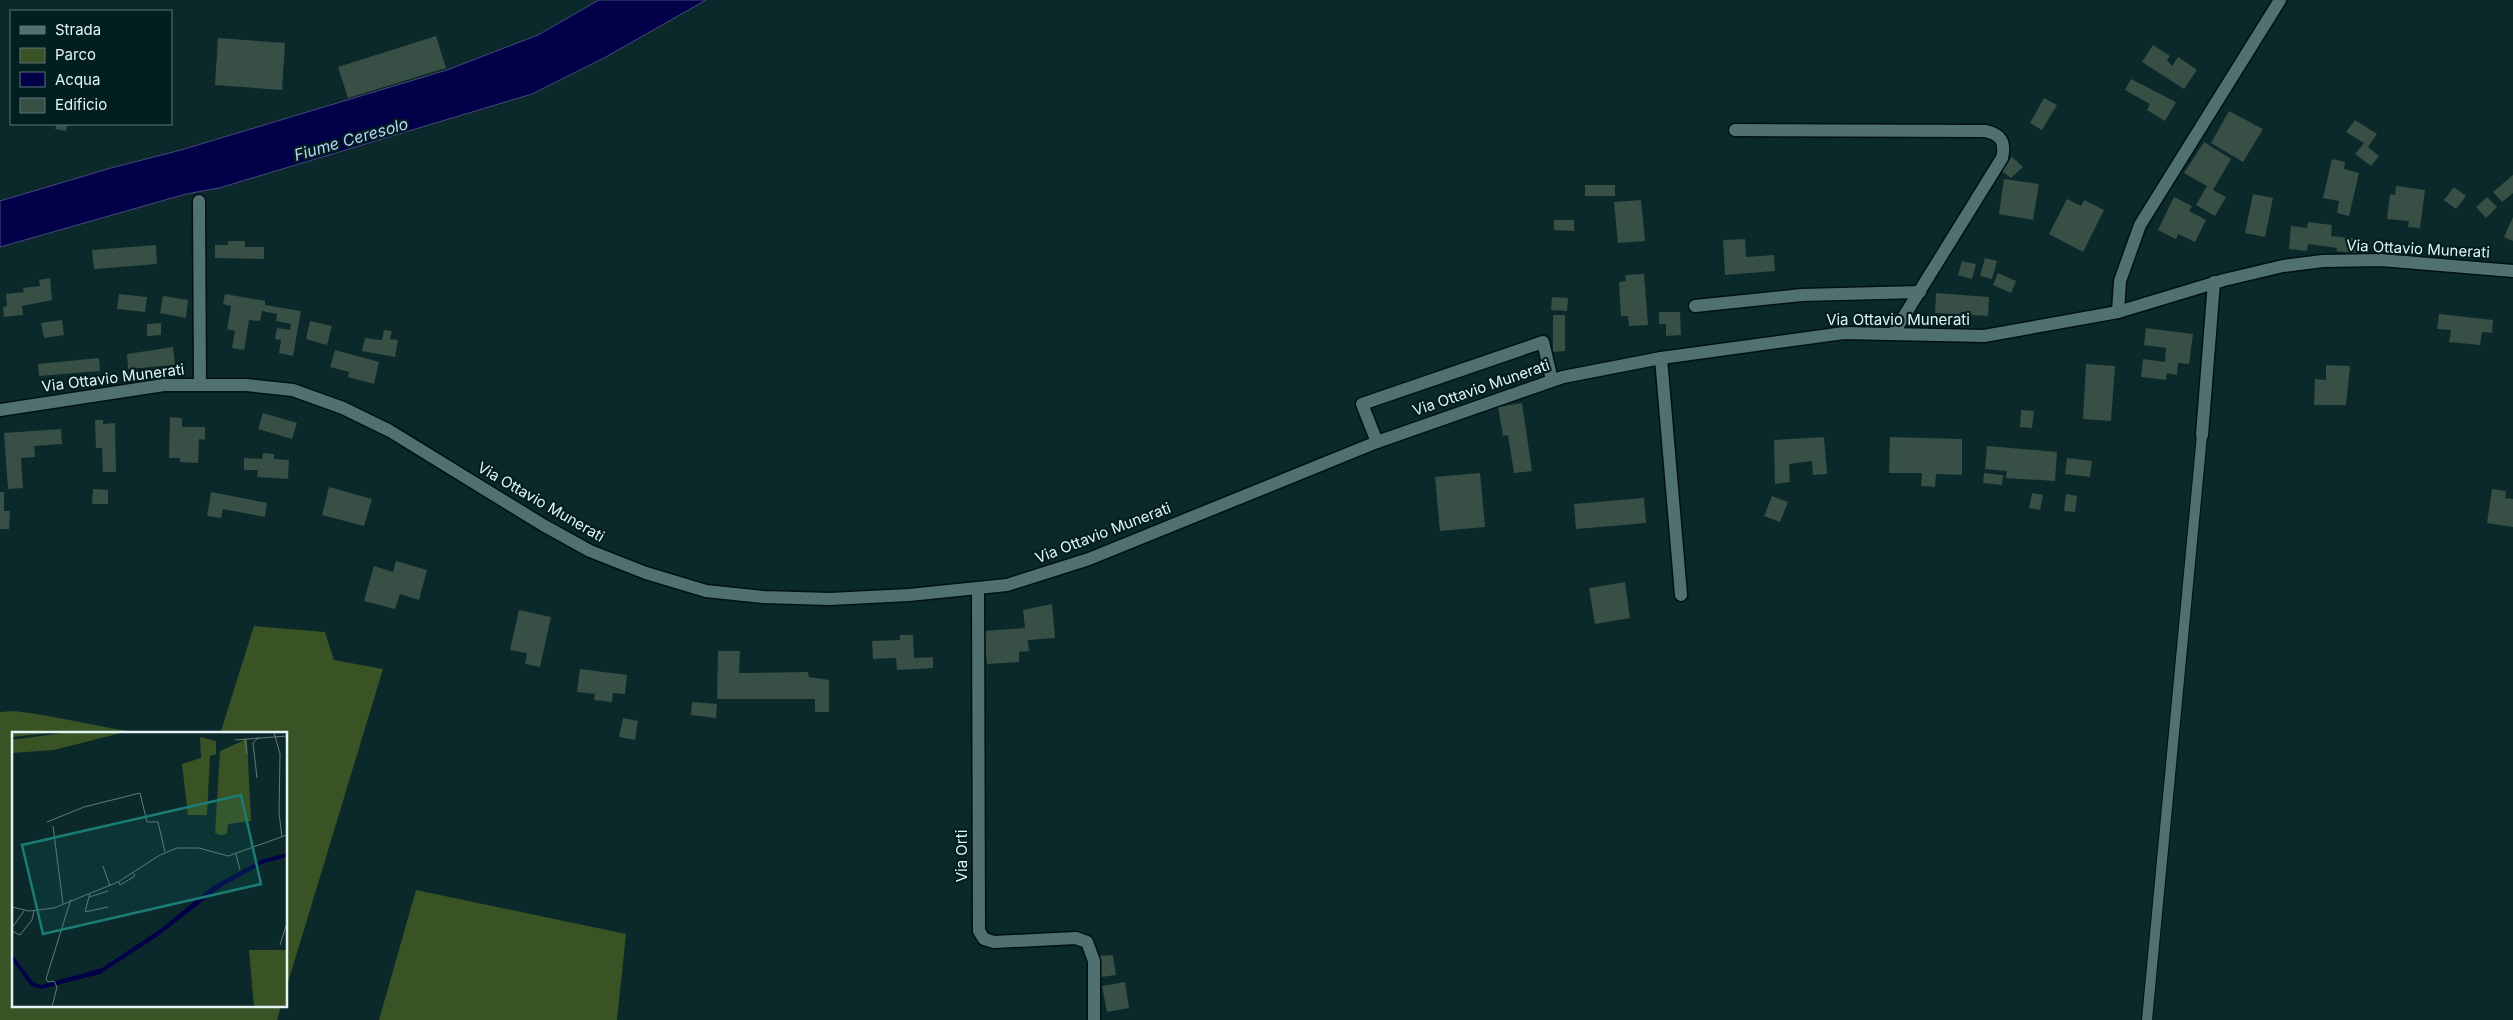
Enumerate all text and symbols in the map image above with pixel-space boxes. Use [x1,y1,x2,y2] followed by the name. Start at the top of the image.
[10,10,172,125] legend
[55,20,101,39] text: Strada
[55,45,96,64] text: Parco
[55,70,100,89] text: Acqua
[55,95,107,114] text: Edificio
[292,113,410,165] water label: Fiume Ceresolo
[2346,235,2490,262] street label: Via Ottavio Munerati
[1826,310,1970,329] street label: Via Ottavio Munerati
[1410,355,1552,420] street label: Via Ottavio Munerati
[40,359,185,396] street label: Via Ottavio Munerati
[474,457,608,546] street label: Via Ottavio Munerati
[1032,498,1173,567] street label: Via Ottavio Munerati
[12,732,288,1008] inset map
[952,830,971,882] street label: Via Orti

